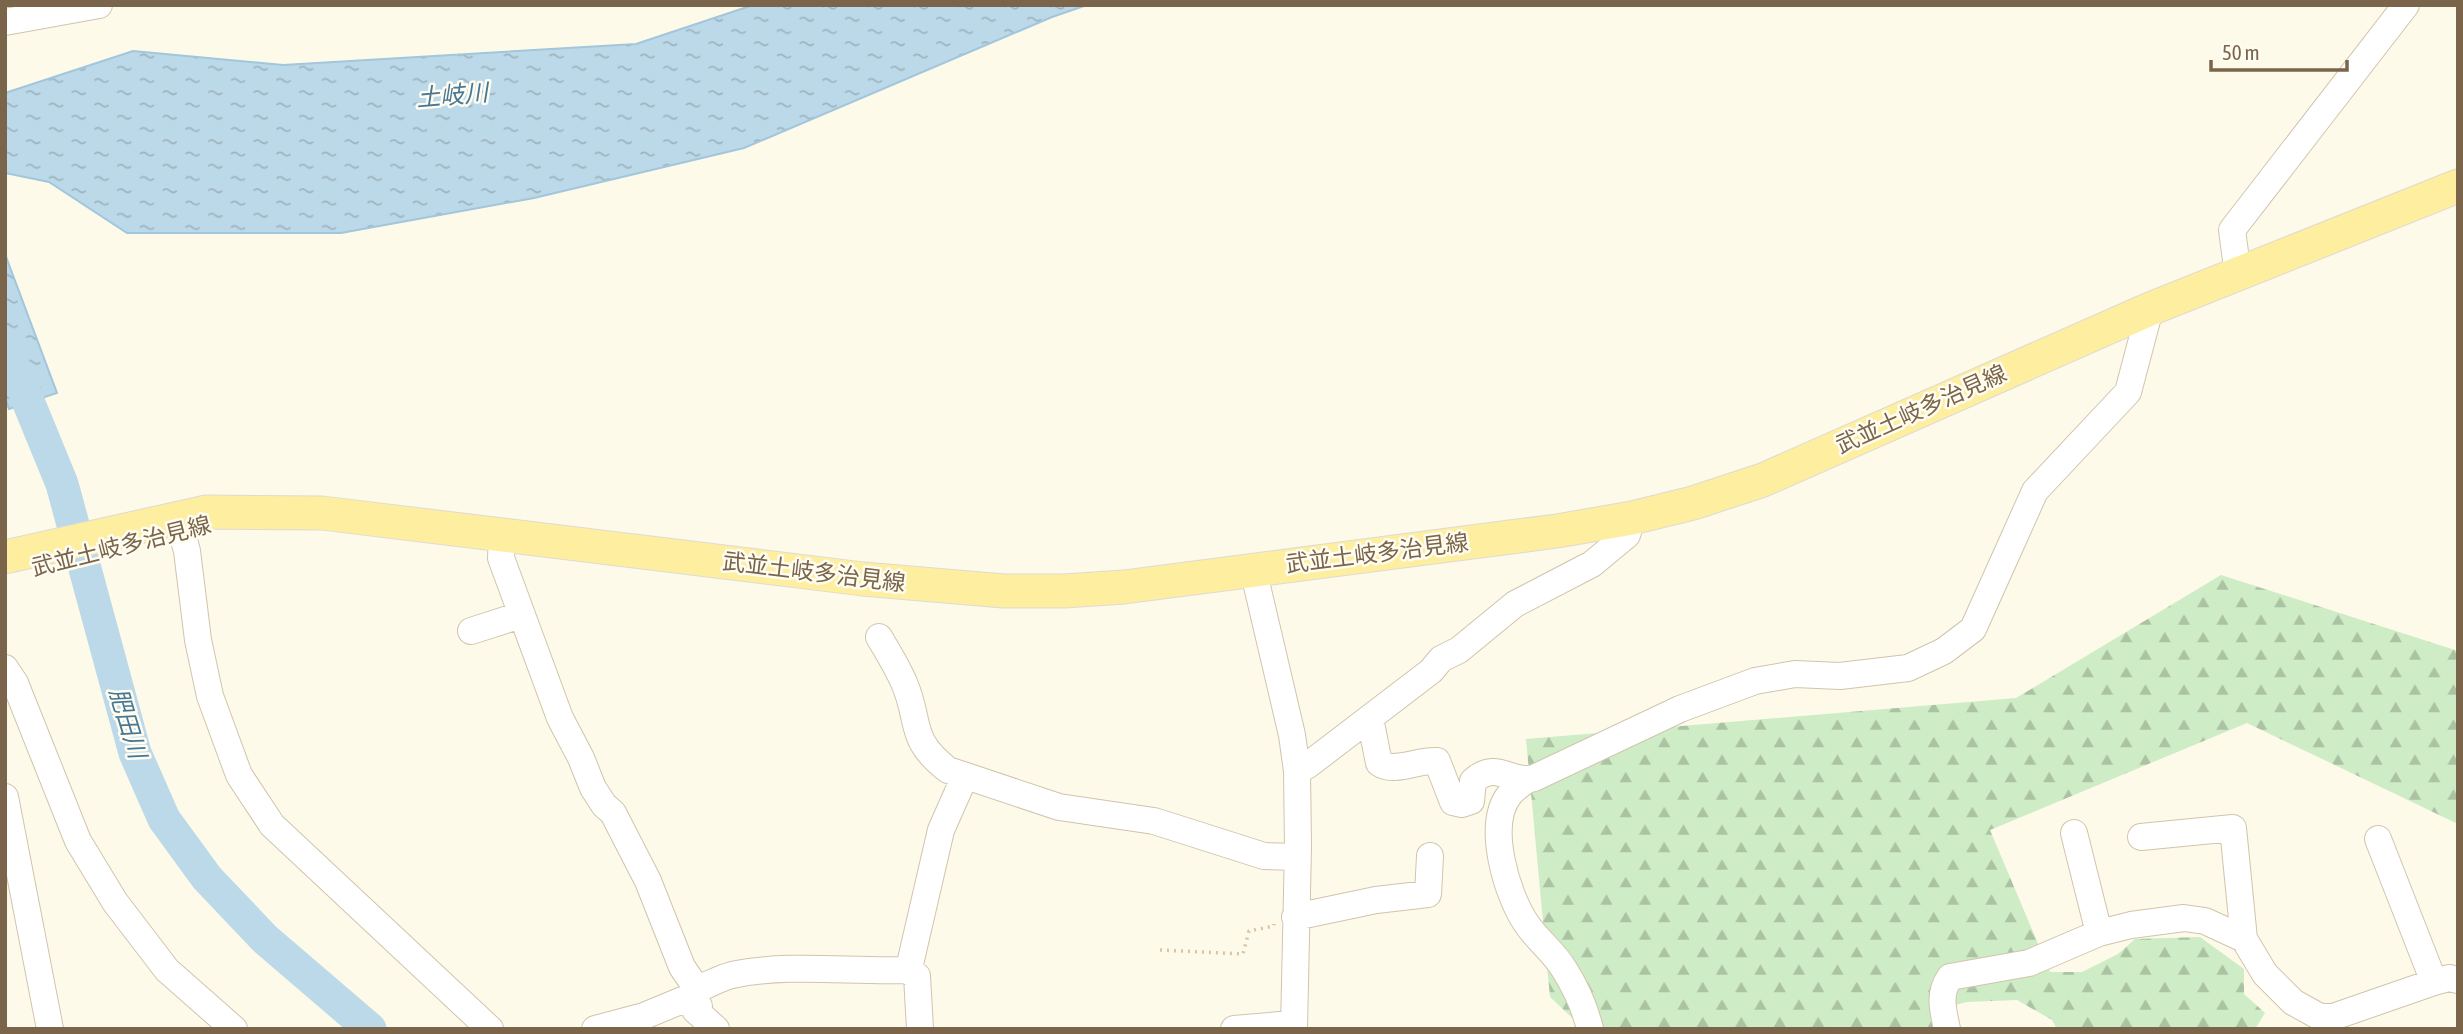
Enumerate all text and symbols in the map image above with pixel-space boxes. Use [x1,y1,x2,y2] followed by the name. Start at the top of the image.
[2211,28,2348,72] scale bar
[2222,40,2260,64] text: 50 m
[415,78,492,112] water label: 土岐川
[1832,360,2010,458] street label: 武並土岐多治見線
[29,511,213,581] street label: 武並土岐多治見線
[1284,529,1470,577] street label: 武並土岐多治見線
[721,548,907,596] street label: 武並土岐多治見線
[105,685,152,764] water label: 肥田川

